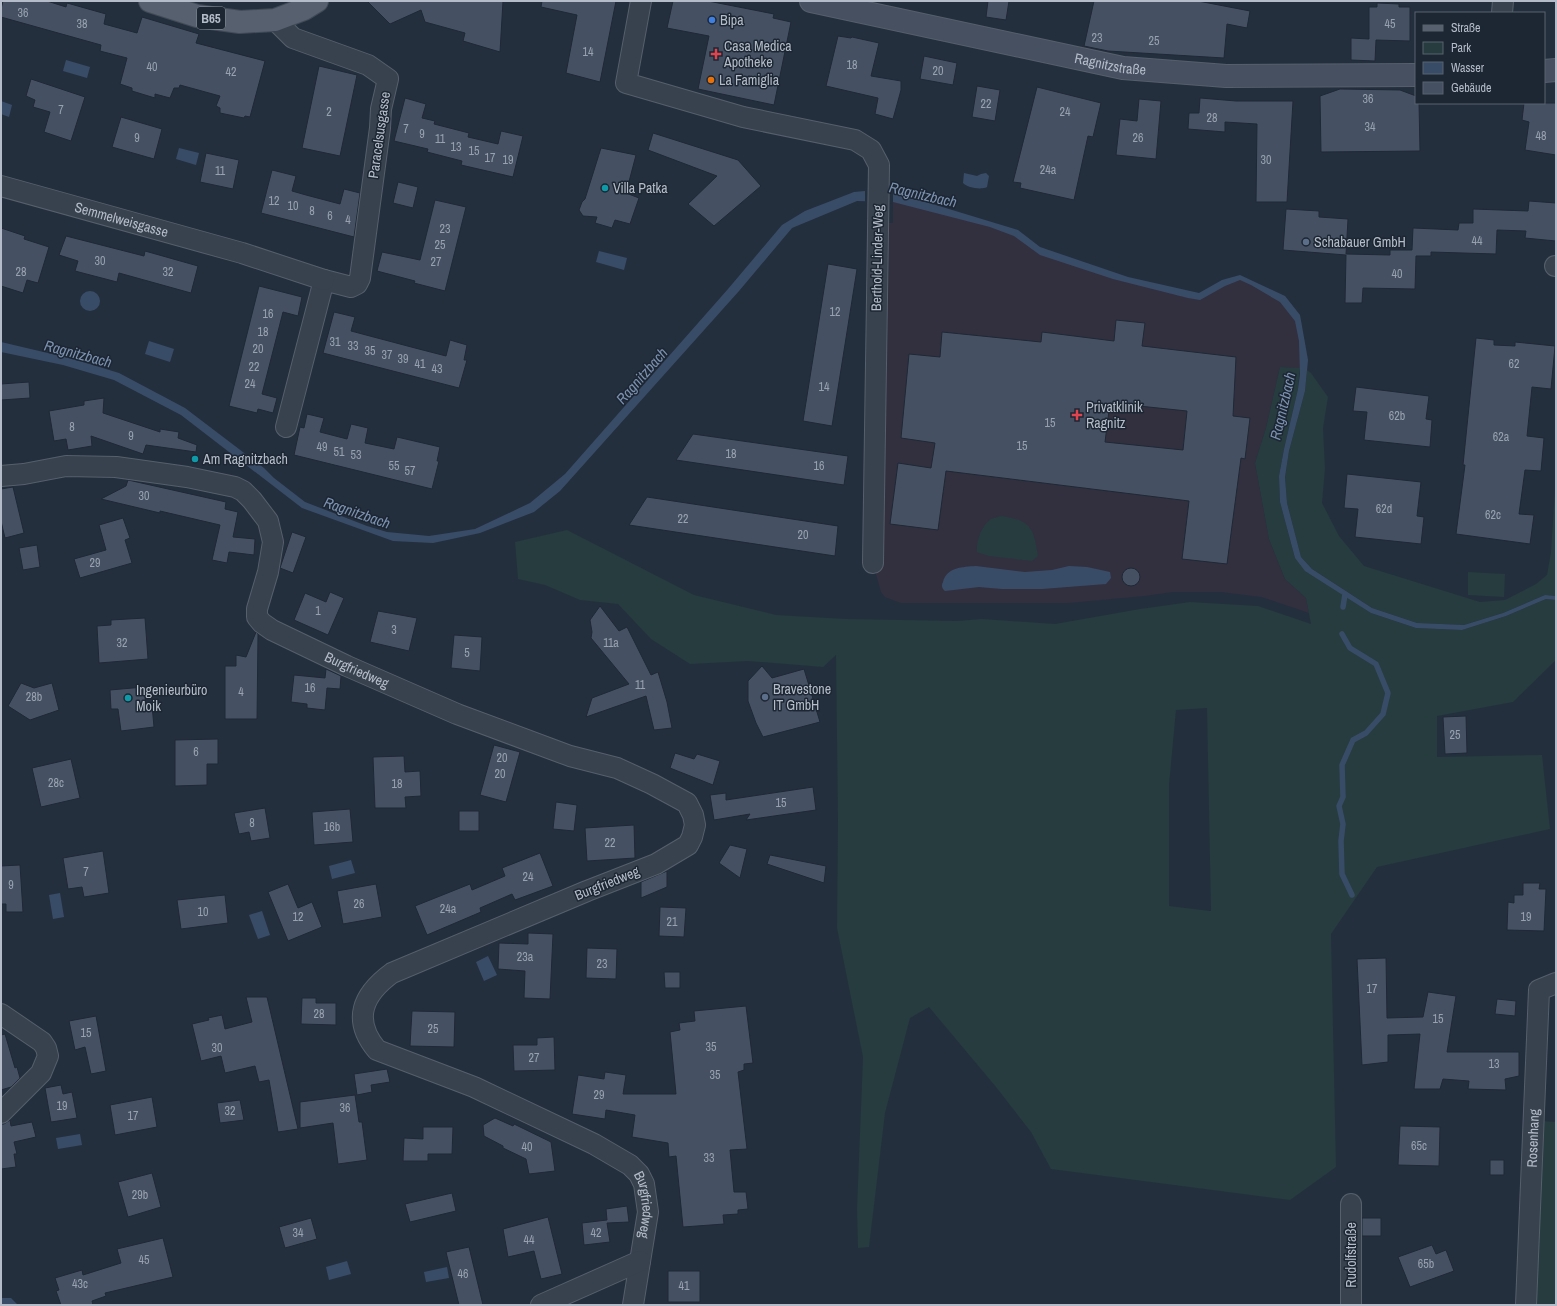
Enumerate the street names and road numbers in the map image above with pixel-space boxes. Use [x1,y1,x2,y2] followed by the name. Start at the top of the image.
[197,7,225,29] road number: B65
[1073,49,1147,79] street label: Ragnitzstraße
[364,90,394,180] street label: Paracelsusgasse
[73,198,170,241] street label: Semmelweisgasse
[867,204,887,311] street label: Berthold-Linder-Weg
[322,648,392,692] street label: Burgfriedweg
[572,862,643,904] street label: Burgfriedweg
[1523,1108,1543,1168] street label: Rosenhang
[630,1168,657,1240] street label: Burgfriedweg
[1342,1222,1360,1288] street label: Rudolfstraße

